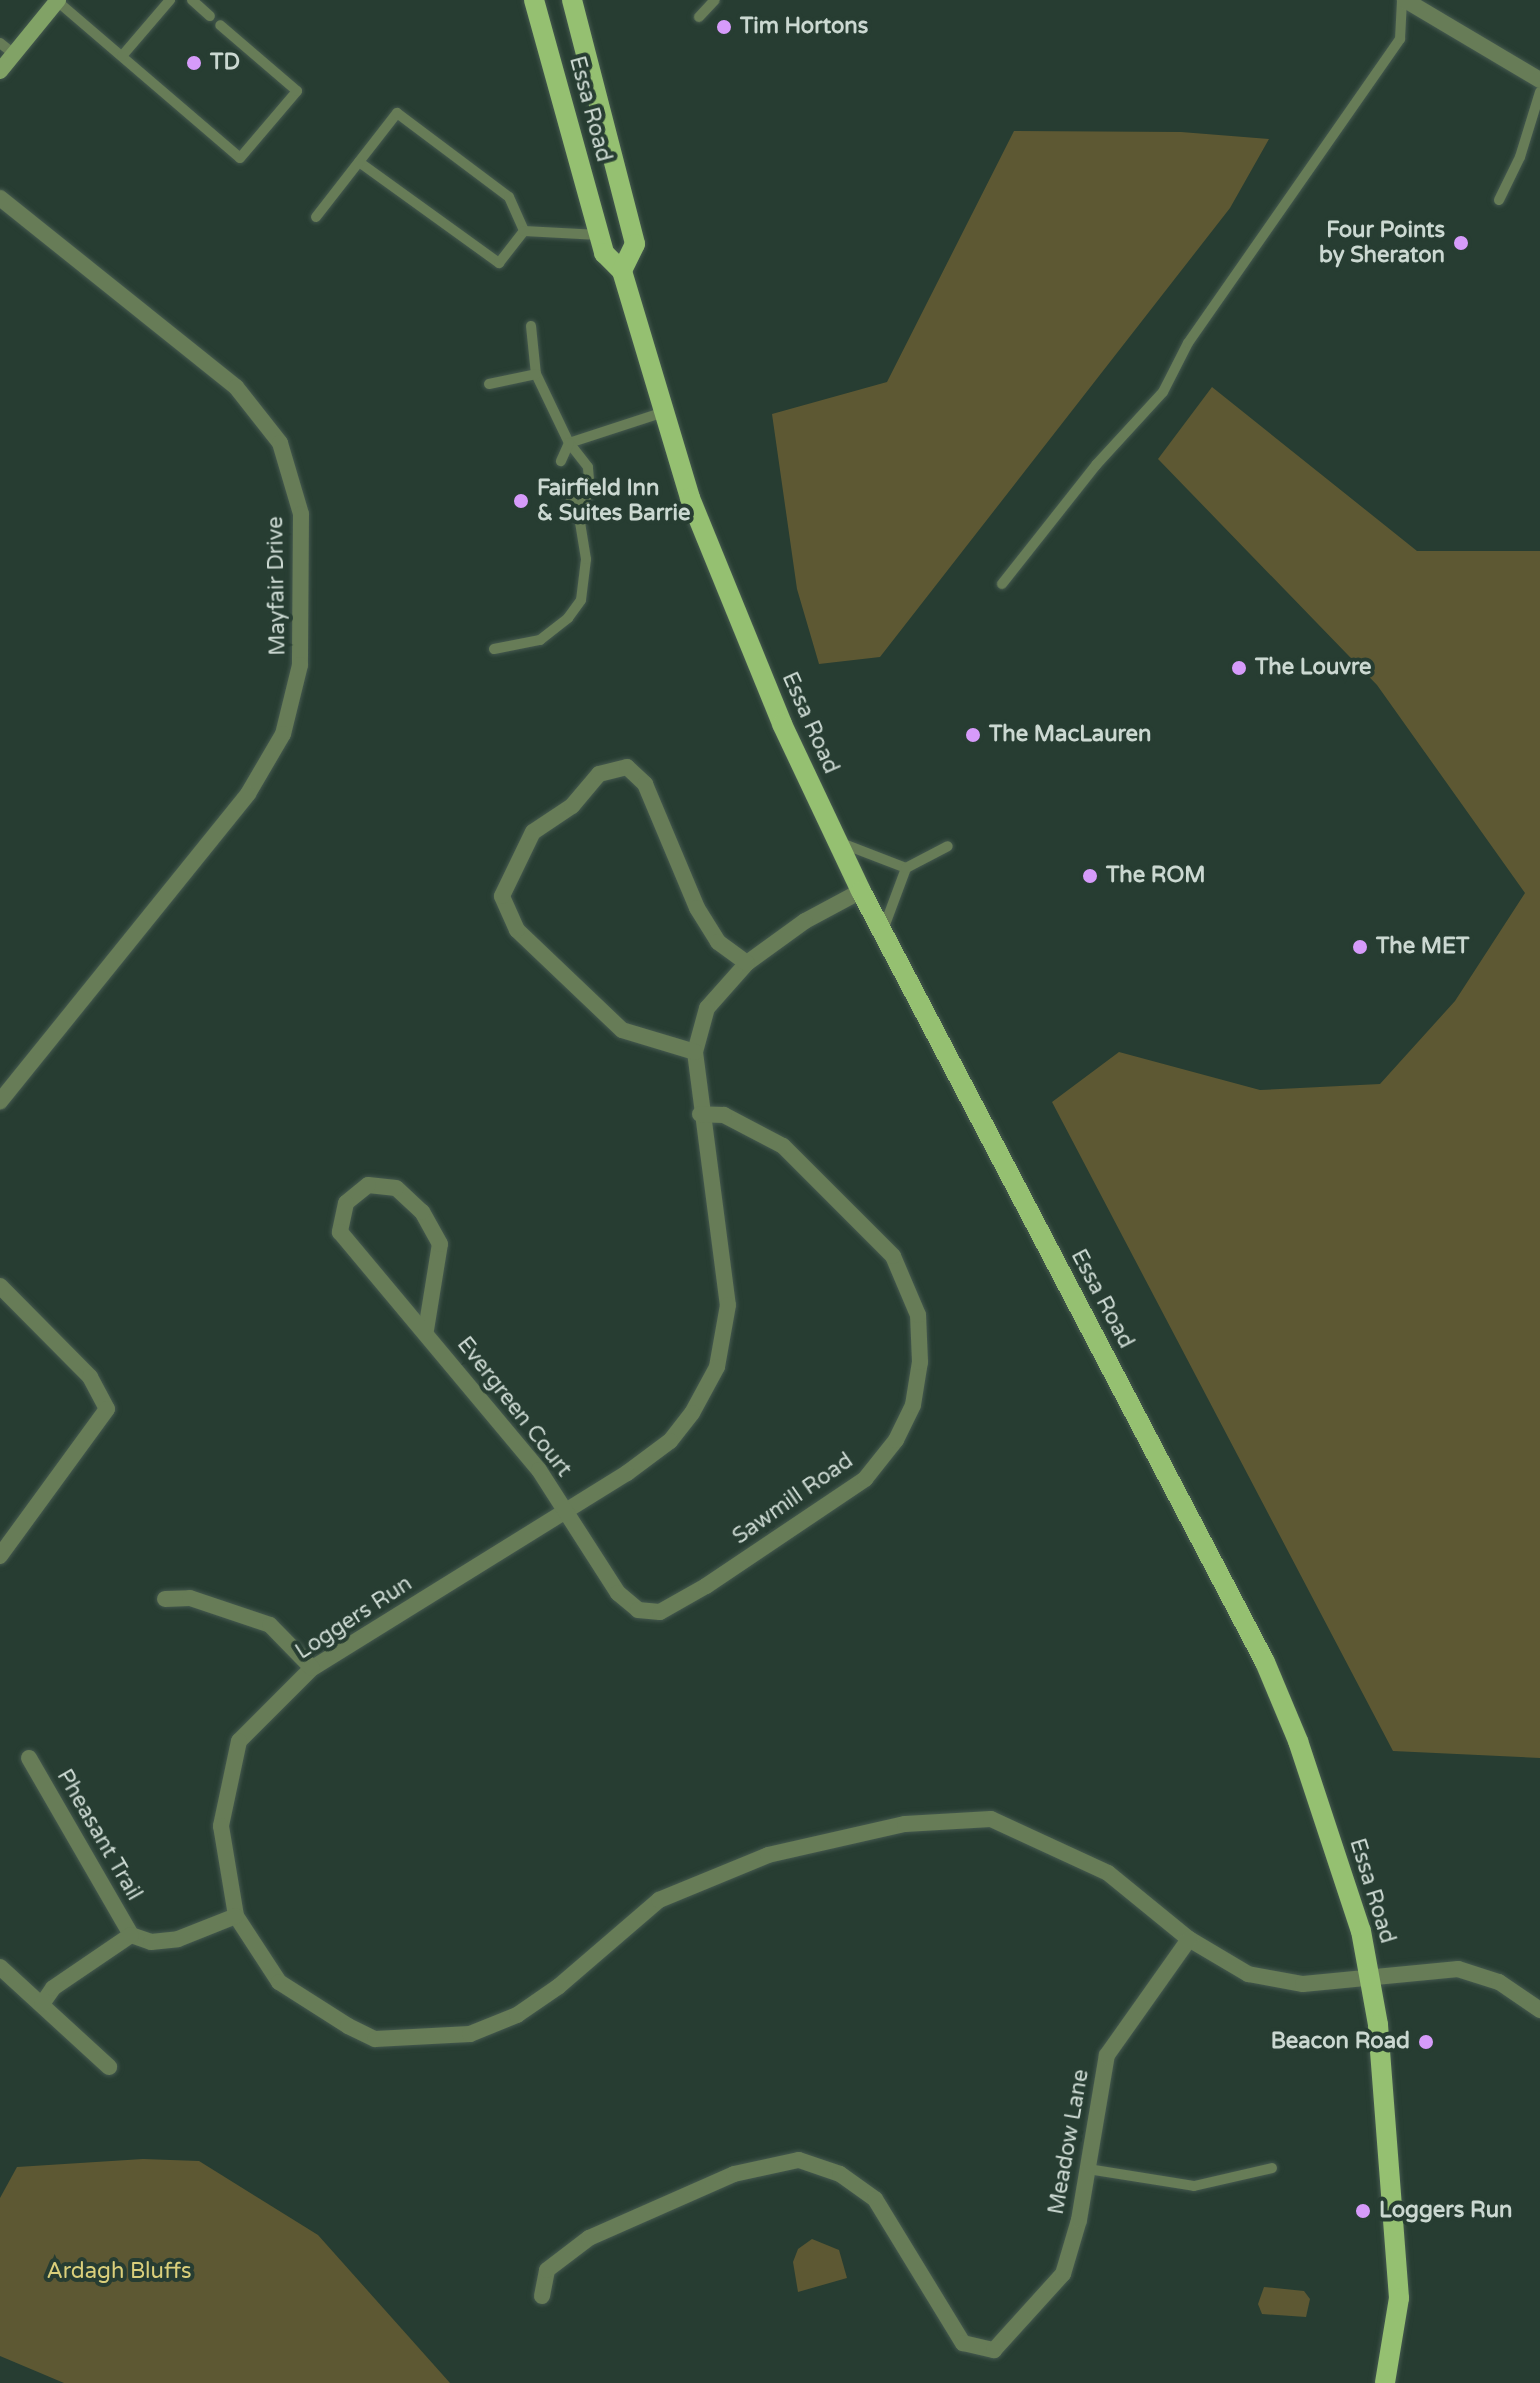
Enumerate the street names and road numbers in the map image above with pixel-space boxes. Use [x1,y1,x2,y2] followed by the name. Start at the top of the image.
[563,53,617,165] street label: Essa Road
[263,516,291,656] street label: Mayfair Drive
[776,668,844,778] street label: Essa Road
[1065,1245,1139,1353] street label: Essa Road
[451,1332,577,1482] street label: Evergreen Court
[728,1448,858,1550] street label: Sawmill Road
[291,1571,417,1665] street label: Loggers Run
[51,1765,147,1905] street label: Pheasant Trail
[1344,1835,1400,1947] street label: Essa Road
[1043,2067,1095,2217] street label: Meadow Lane

